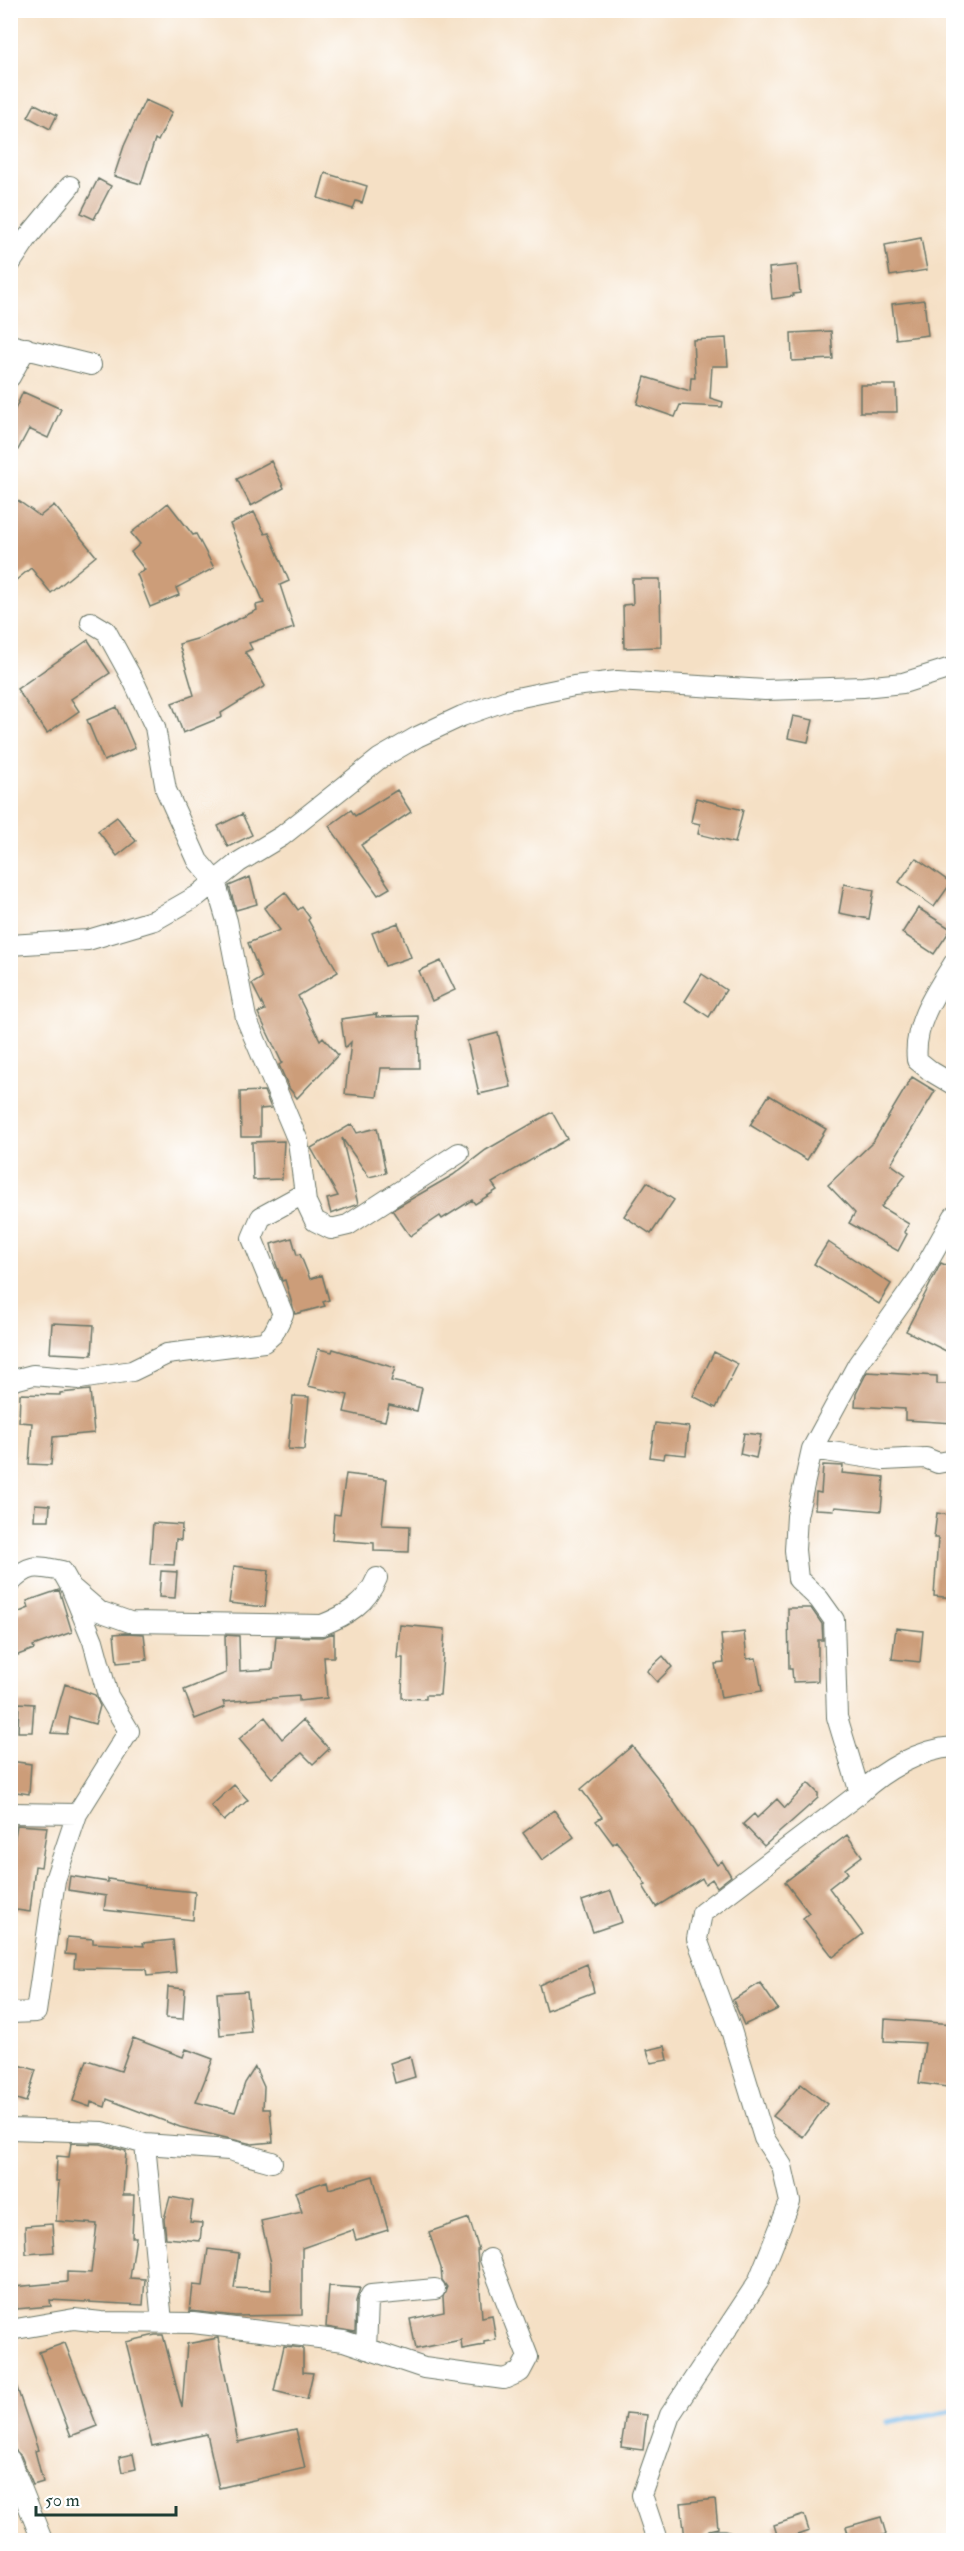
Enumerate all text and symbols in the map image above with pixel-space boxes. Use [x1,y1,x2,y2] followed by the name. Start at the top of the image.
[36,2479,176,2517] scale bar
[45,2489,80,2512] text: 50 m

